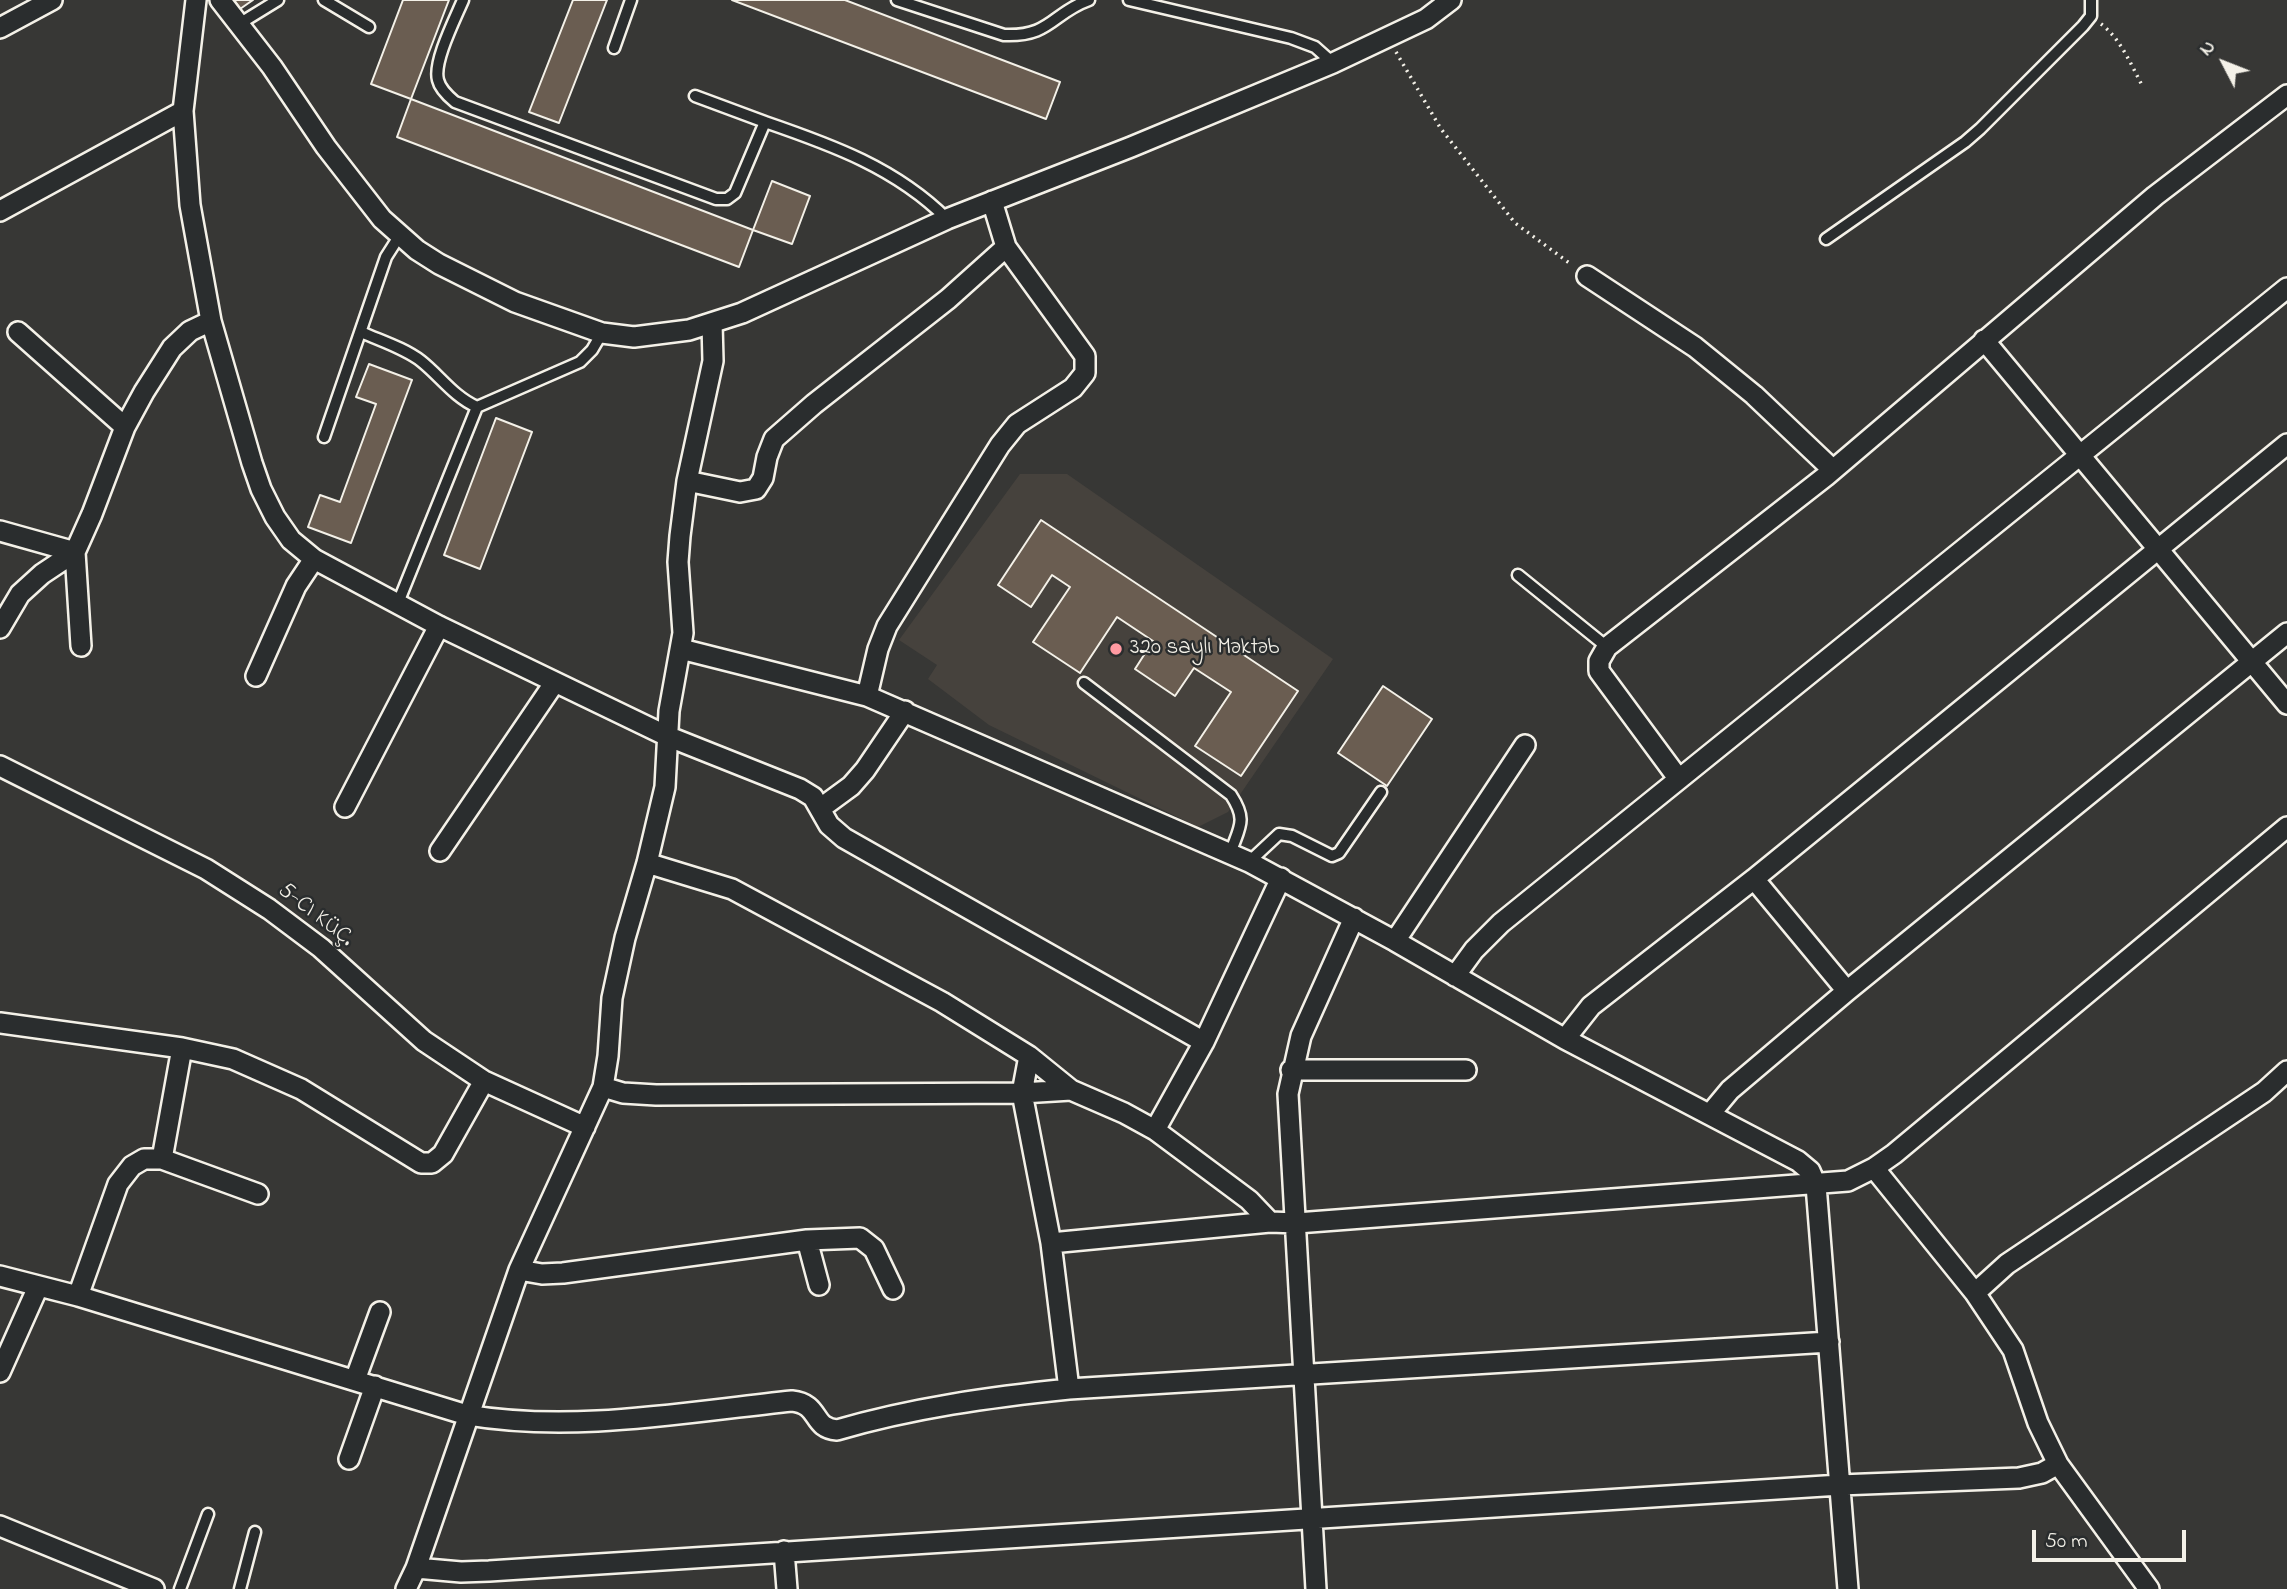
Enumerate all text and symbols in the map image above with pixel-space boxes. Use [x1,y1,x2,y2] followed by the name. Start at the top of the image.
[2189,28,2259,98] north arrow
[2194,35,2222,62] text: N
[1130,635,1279,663] place label: 320 saylı Məktəb
[1108,641,1124,657] marker: 320 saylı Məktəb
[272,878,358,954] street label: 5-CI KÜÇ.
[2035,1516,2189,1560] scale bar
[2045,1527,2088,1557] text: 50 m

